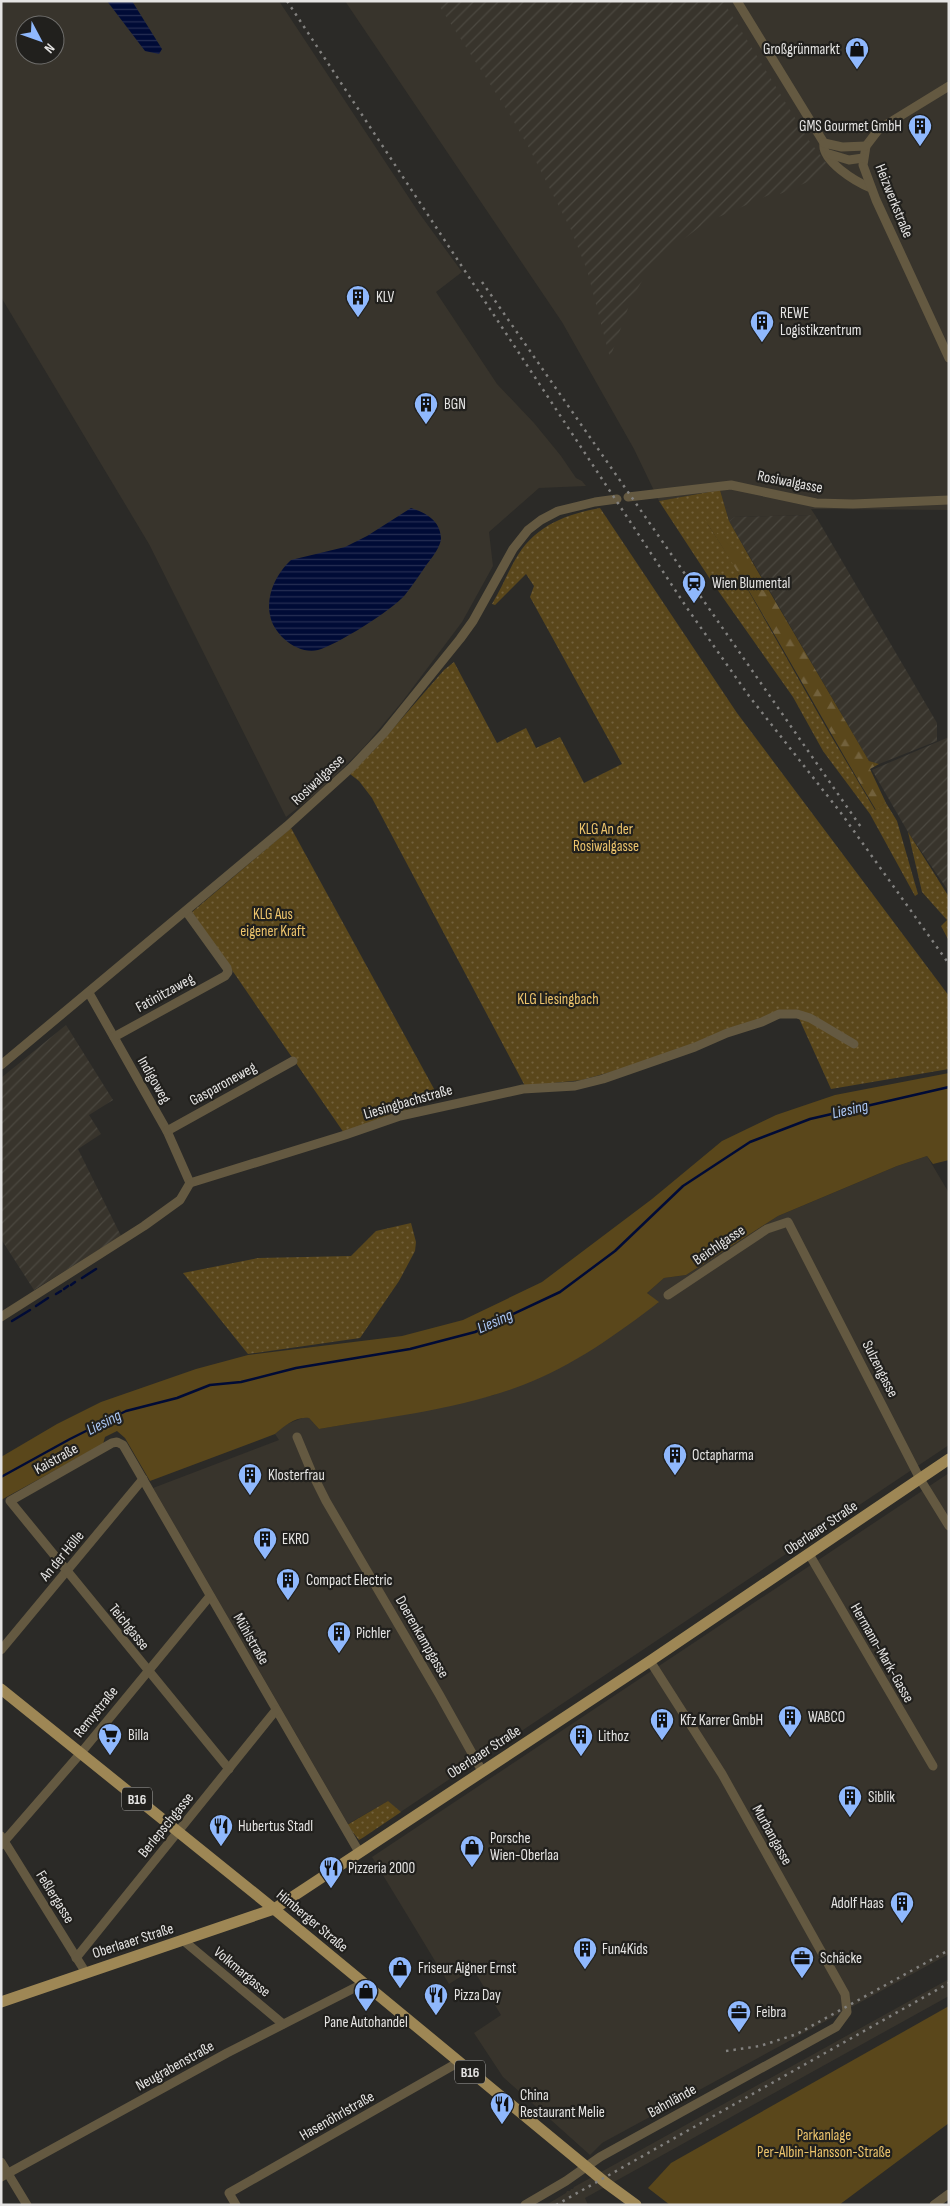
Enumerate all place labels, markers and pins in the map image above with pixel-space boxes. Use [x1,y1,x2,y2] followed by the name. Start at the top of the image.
[844,36,870,70] shop icon: Großgrünmarkt
[763,40,840,59] place label: Großgrünmarkt
[907,113,933,147] building icon: GMS Gourmet GmbH
[799,117,902,136] place label: GMS Gourmet GmbH
[345,284,371,318] building icon: KLV
[376,288,394,307] place label: KLV
[780,304,861,340] place label: REWE Logistikzentrum
[749,309,775,343] building icon: REWE Logistikzentrum
[413,391,439,425] building icon: BGN
[444,395,466,414] place label: BGN
[681,570,707,604] station icon: Wien Blumental
[712,574,790,593] place label: Wien Blumental
[662,1442,688,1476] building icon: Octapharma
[692,1446,754,1465] place label: Octapharma
[237,1462,263,1496] building icon: Klosterfrau
[268,1466,325,1485] place label: Klosterfrau
[252,1526,278,1560] building icon: EKRO
[282,1530,309,1549] place label: EKRO
[275,1567,301,1601] building icon: Compact Electric
[306,1571,392,1590] place label: Compact Electric
[326,1620,352,1654] building icon: Pichler
[356,1624,391,1643] place label: Pichler
[777,1704,803,1738] building icon: WABCO
[649,1707,675,1741] building icon: Kfz Karrer GmbH
[808,1708,845,1727] place label: WABCO
[680,1711,763,1730] place label: Kfz Karrer GmbH
[97,1722,123,1756] supermarket icon: Billa
[568,1723,594,1757] building icon: Lithoz
[128,1726,149,1745] place label: Billa
[598,1727,629,1746] place label: Lithoz
[837,1784,863,1818] building icon: Siblik
[868,1788,895,1807] place label: Siblik
[208,1813,234,1847] restaurant icon: Hubertus Stadl
[238,1817,313,1836] place label: Hubertus Stadl
[490,1829,559,1865] place label: Porsche Wien-Oberlaa
[459,1834,485,1868] shop icon: Porsche Wien-Oberlaa
[318,1855,344,1889] restaurant icon: Pizzeria 2000
[348,1859,415,1878] place label: Pizzeria 2000
[889,1890,915,1924] building icon: Adolf Haas
[830,1894,884,1913] place label: Adolf Haas
[572,1936,598,1970] building icon: Fun4Kids
[602,1940,648,1959] place label: Fun4Kids
[789,1945,815,1979] office icon: Schäcke
[820,1949,862,1968] place label: Schäcke
[387,1955,413,1989] shop icon: Friseur Aigner Ernst
[418,1959,517,1978] place label: Friseur Aigner Ernst
[353,1978,379,2012] shop icon: Pane Autohandel
[423,1982,449,2016] restaurant icon: Pizza Day
[454,1986,501,2005] place label: Pizza Day
[726,1999,752,2033] office icon: Feibra
[756,2003,787,2022] place label: Feibra
[324,2013,408,2032] place label: Pane Autohandel
[520,2086,605,2122] place label: China Restaurant Melie
[489,2091,515,2125] restaurant icon: China Restaurant Melie

